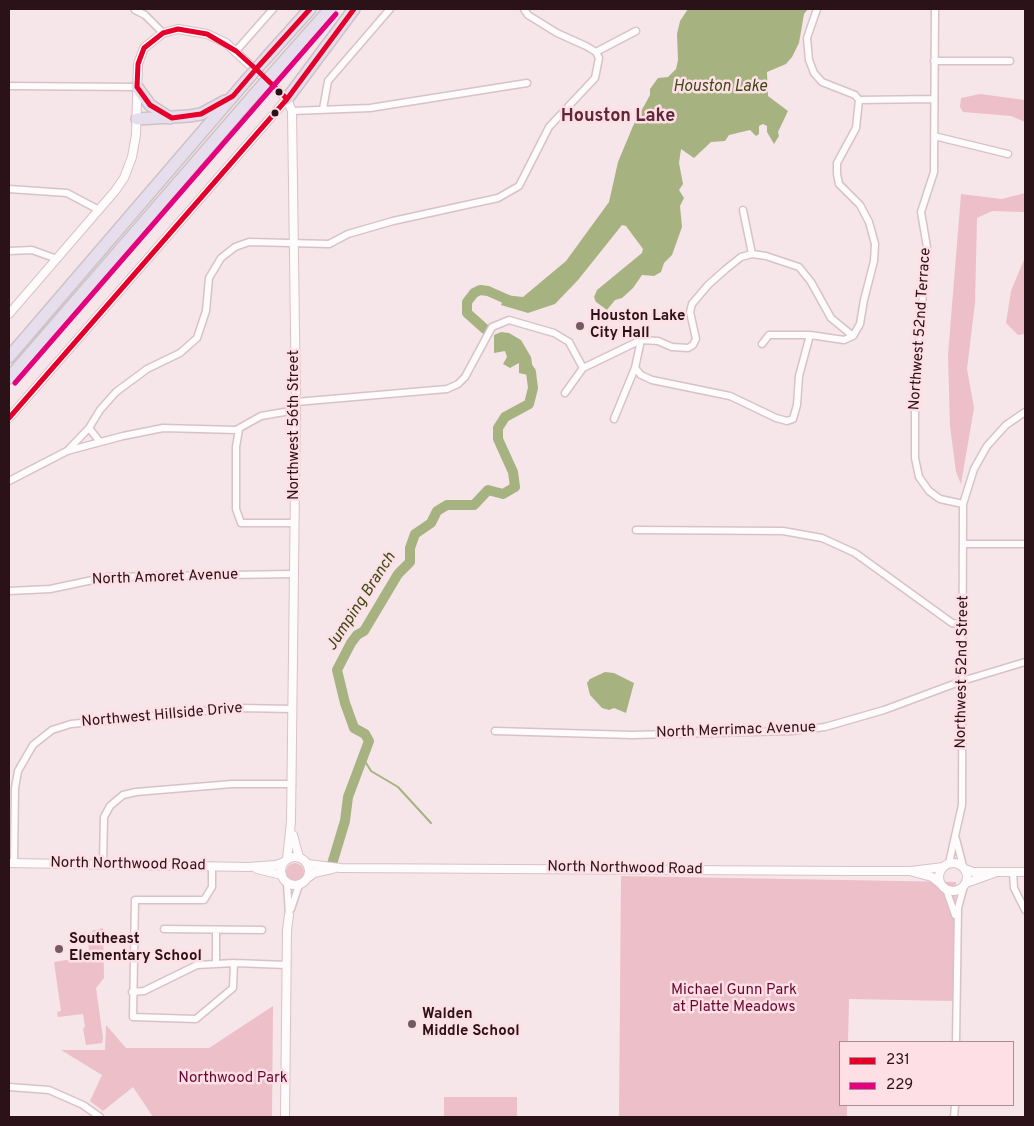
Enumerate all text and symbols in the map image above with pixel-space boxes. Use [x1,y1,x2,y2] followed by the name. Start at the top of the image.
[673,78,767,98] water label: Houston Lake
[274,87,284,97] unlabelled marker
[561,106,675,128] district label: Houston Lake
[270,108,280,118] unlabelled marker
[906,247,936,411] street label: Northwest 52nd Terrace
[590,308,685,343] place label: Houston Lake City Hall
[574,320,586,332] marker: Houston Lake City Hall
[286,350,304,500] street label: Northwest 56th Street
[323,549,401,655] water label: Jumping Branch
[91,566,239,590] street label: North Amoret Avenue
[953,595,973,749] street label: Northwest 52nd Street
[81,700,243,732] street label: Northwest Hillside Drive
[656,719,816,743] street label: North Merrimac Avenue
[50,855,206,875] street label: North Northwood Road
[547,859,703,879] street label: North Northwood Road
[69,931,202,966] place label: Southeast Elementary School
[53,943,65,955] marker: Southeast Elementary School
[671,982,797,1017] park label: Michael Gunn Park at Platte Meadows
[422,1006,520,1041] place label: Walden Middle School
[406,1018,418,1030] marker: Walden Middle School
[839,1041,1014,1106] legend
[886,1051,910,1070] text: 231
[178,1070,288,1088] park label: Northwood Park
[886,1076,913,1095] text: 229

